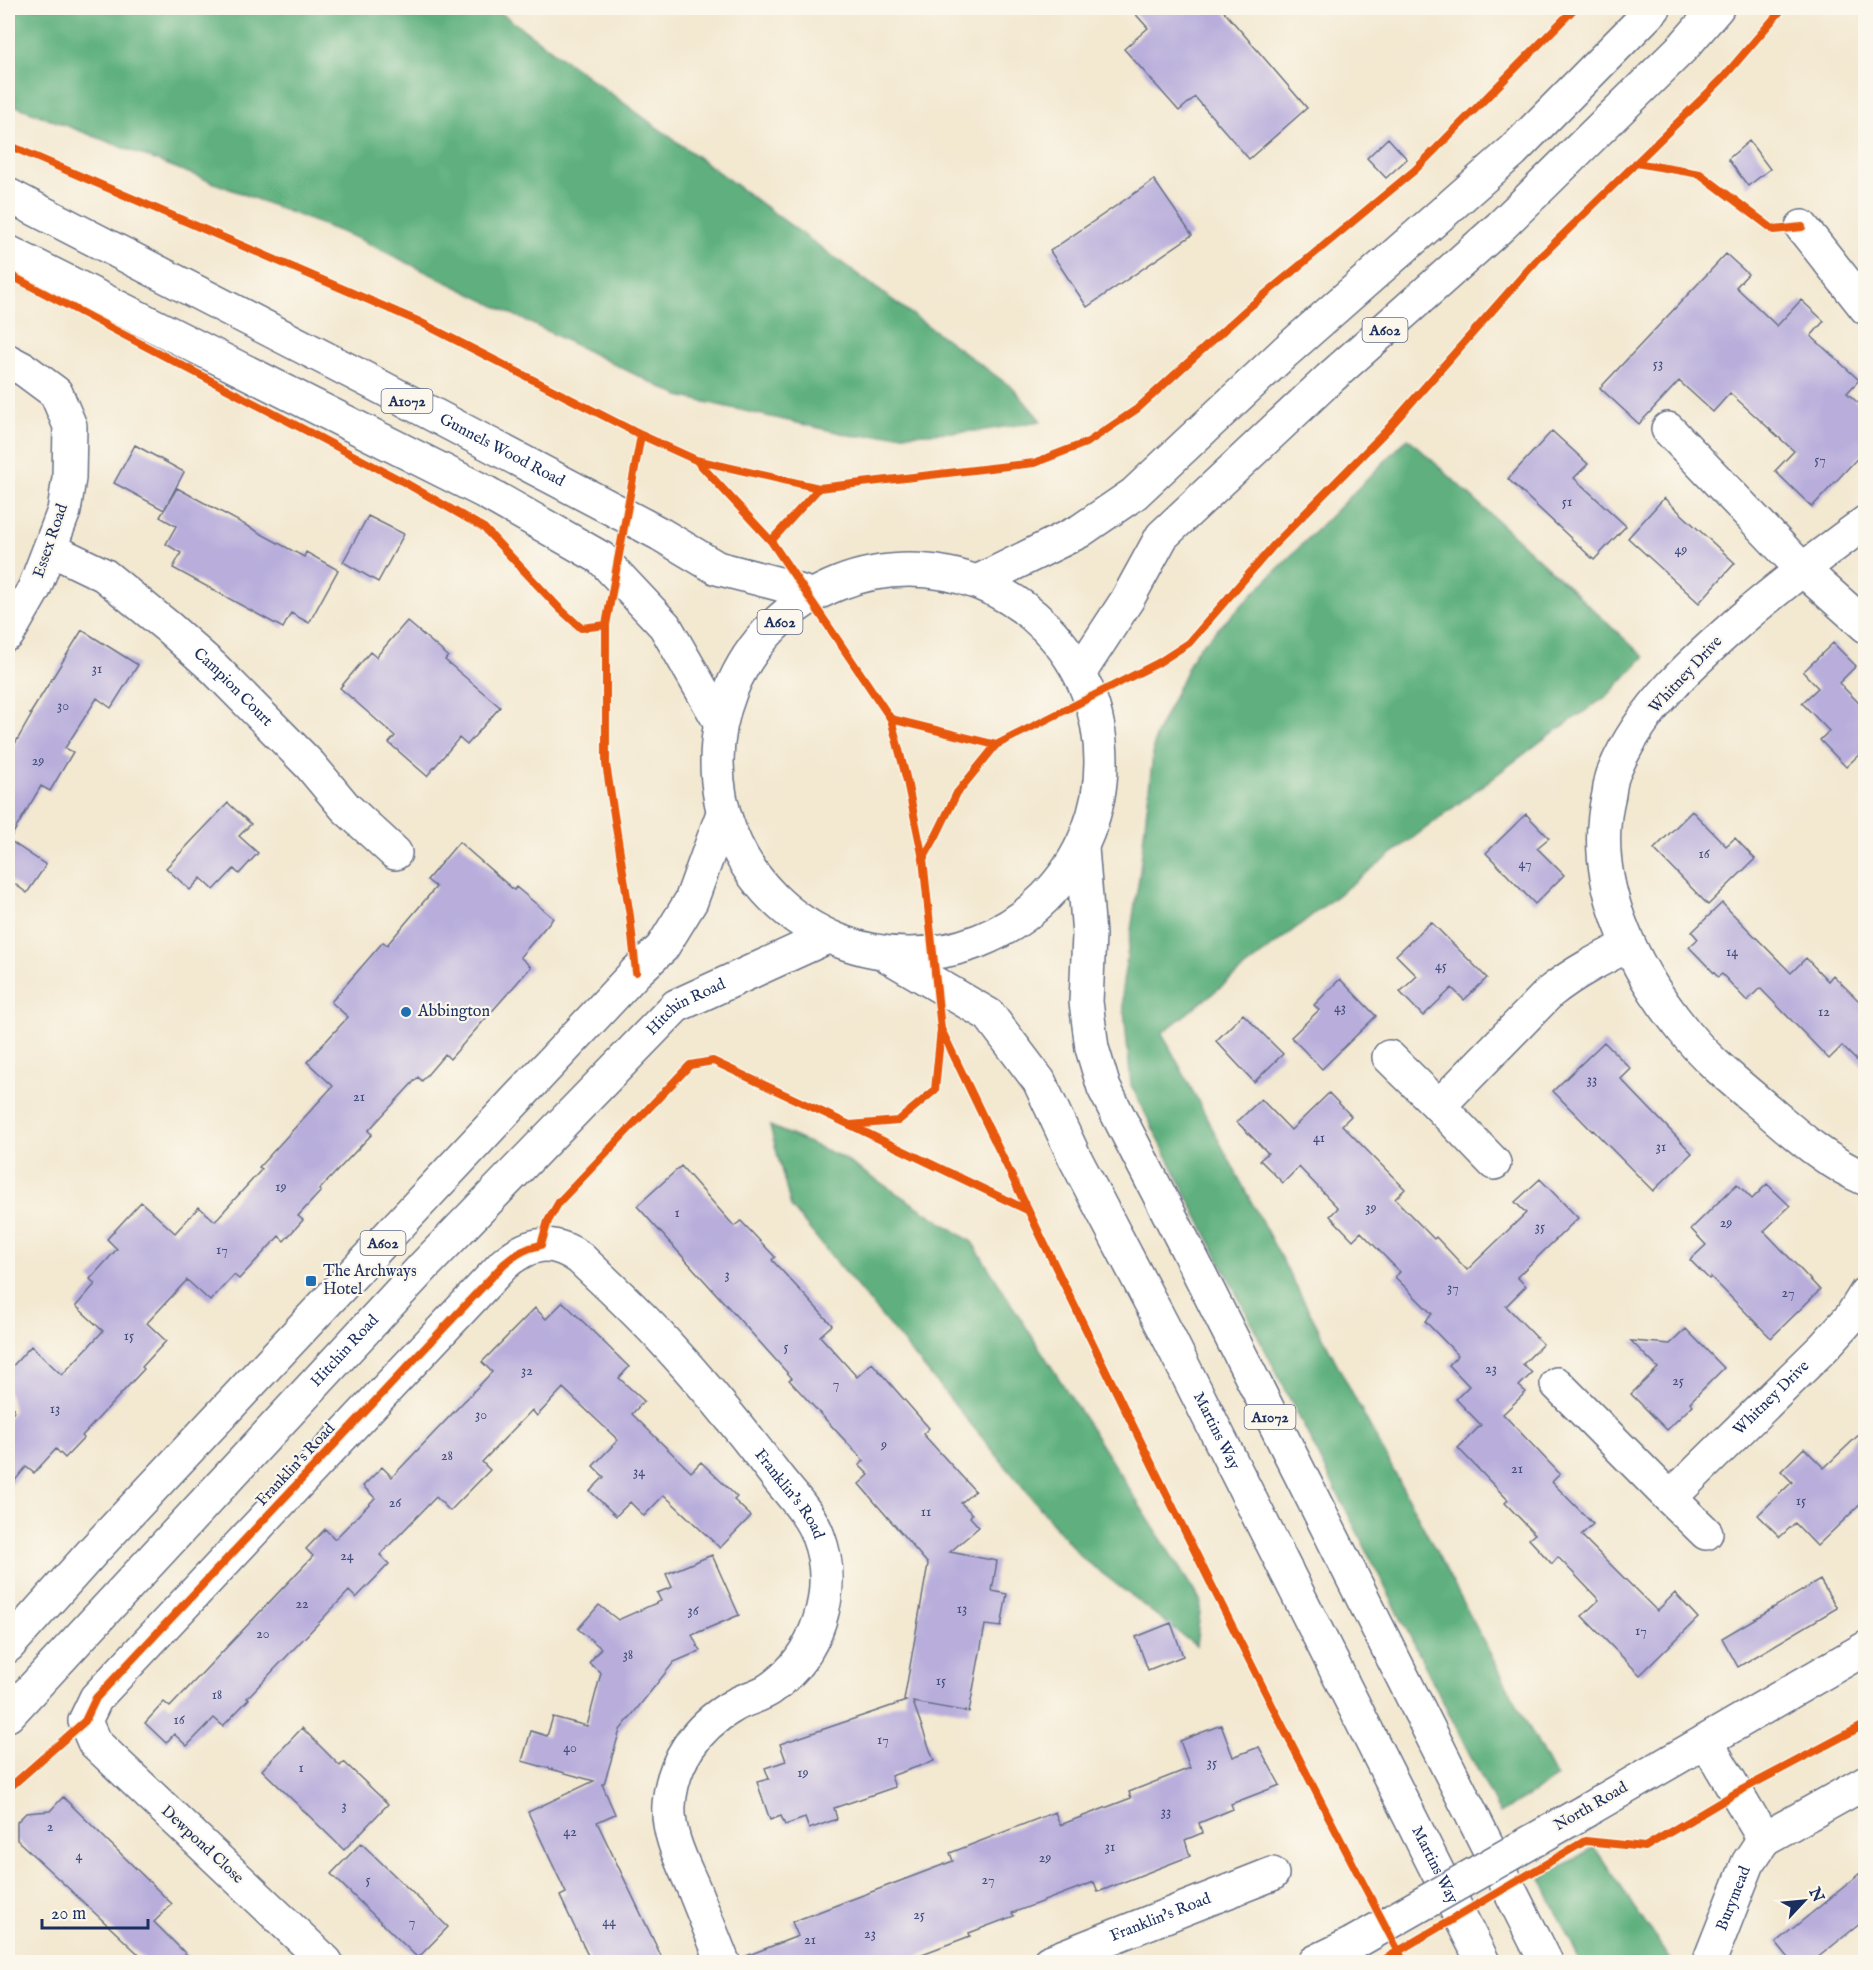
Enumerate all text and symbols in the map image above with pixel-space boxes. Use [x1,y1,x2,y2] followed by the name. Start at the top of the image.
[1362,318,1408,342] road number: A602
[1653,355,1663,373] house number: 53
[382,389,432,413] road number: A1072
[436,410,568,492] street label: Gunnels Wood Road
[1814,451,1826,469] house number: 57
[1562,493,1572,511] house number: 51
[29,501,73,581] street label: Essex Road
[1675,541,1687,559] house number: 49
[758,610,802,634] road number: A602
[1645,632,1727,718] street label: Whitney Drive
[189,644,277,731] street label: Campion Court
[92,660,102,678] house number: 31
[57,697,69,715] house number: 30
[32,752,44,770] house number: 29
[1698,845,1711,863] house number: 16
[1519,855,1531,873] house number: 47
[1726,943,1738,961] house number: 14
[1435,957,1447,975] house number: 45
[642,974,729,1040] street label: Hitchin Road
[1334,999,1346,1017] house number: 43
[417,1002,490,1022] place label: Abbington
[1818,1003,1830,1021] house number: 12
[399,1005,413,1019] marker: Abbington
[1587,1071,1597,1089] house number: 33
[353,1088,365,1106] house number: 21
[1313,1129,1325,1147] house number: 41
[1656,1138,1666,1156] house number: 31
[275,1178,287,1196] house number: 19
[1365,1199,1377,1217] house number: 39
[674,1204,680,1222] house number: 1
[1720,1214,1732,1232] house number: 29
[1535,1218,1545,1236] house number: 35
[360,1231,406,1255] road number: A602
[216,1241,228,1259] house number: 17
[323,1262,417,1300] place label: The Archways Hotel
[724,1266,730,1284] house number: 3
[304,1274,318,1288] marker: The Archways Hotel
[1447,1279,1459,1297] house number: 37
[1782,1284,1794,1302] house number: 27
[307,1311,384,1391] street label: Hitchin Road
[124,1327,134,1345] house number: 15
[783,1338,789,1356] house number: 5
[1729,1357,1814,1440] street label: Whitney Drive
[1485,1360,1497,1378] house number: 23
[521,1362,533,1380] house number: 32
[1672,1372,1684,1390] house number: 25
[833,1375,839,1393] house number: 7
[1188,1389,1244,1473] street label: Martins Way
[50,1400,60,1418] house number: 13
[1244,1405,1296,1429] road number: A1072
[475,1406,487,1424] house number: 30
[252,1419,340,1511] street label: Franklin's Road
[880,1436,887,1454] house number: 9
[750,1445,828,1542] street label: Franklin's Road
[441,1447,453,1465] house number: 28
[1511,1460,1523,1478] house number: 21
[633,1463,645,1481] house number: 34
[1796,1492,1806,1510] house number: 15
[389,1494,402,1512] house number: 26
[921,1503,931,1521] house number: 11
[340,1547,354,1565] house number: 24
[295,1595,309,1613] house number: 22
[957,1600,967,1618] house number: 13
[687,1602,700,1620] house number: 36
[1635,1622,1647,1640] house number: 17
[256,1625,270,1643] house number: 20
[623,1646,633,1664] house number: 38
[936,1672,946,1690] house number: 15
[212,1686,222,1704] house number: 18
[173,1711,186,1729] house number: 16
[877,1731,889,1749] house number: 17
[563,1739,577,1757] house number: 40
[1207,1754,1217,1772] house number: 35
[298,1759,304,1777] house number: 1
[797,1764,809,1782] house number: 19
[1551,1778,1632,1836] street label: North Road
[341,1797,347,1815] house number: 3
[156,1802,248,1888] street label: Dewpond Close
[1161,1803,1171,1821] house number: 33
[47,1818,54,1836] house number: 2
[563,1823,577,1841] house number: 42
[1406,1823,1462,1907] street label: Martins Way
[1105,1838,1115,1856] house number: 31
[76,1847,83,1865] house number: 4
[1039,1849,1051,1867] house number: 29
[1712,1863,1756,1934] street label: Burymead
[365,1871,371,1889] house number: 5
[982,1871,994,1889] house number: 27
[1774,1871,1834,1931] north arrow
[1803,1884,1828,1906] text: N
[1107,1889,1214,1947] street label: Franklin's Road
[42,1892,148,1930] scale bar
[51,1903,86,1926] text: 20 m
[913,1906,925,1924] house number: 25
[409,1913,415,1931] house number: 7
[602,1913,616,1931] house number: 44
[864,1925,876,1943] house number: 23
[804,1931,816,1949] house number: 21

